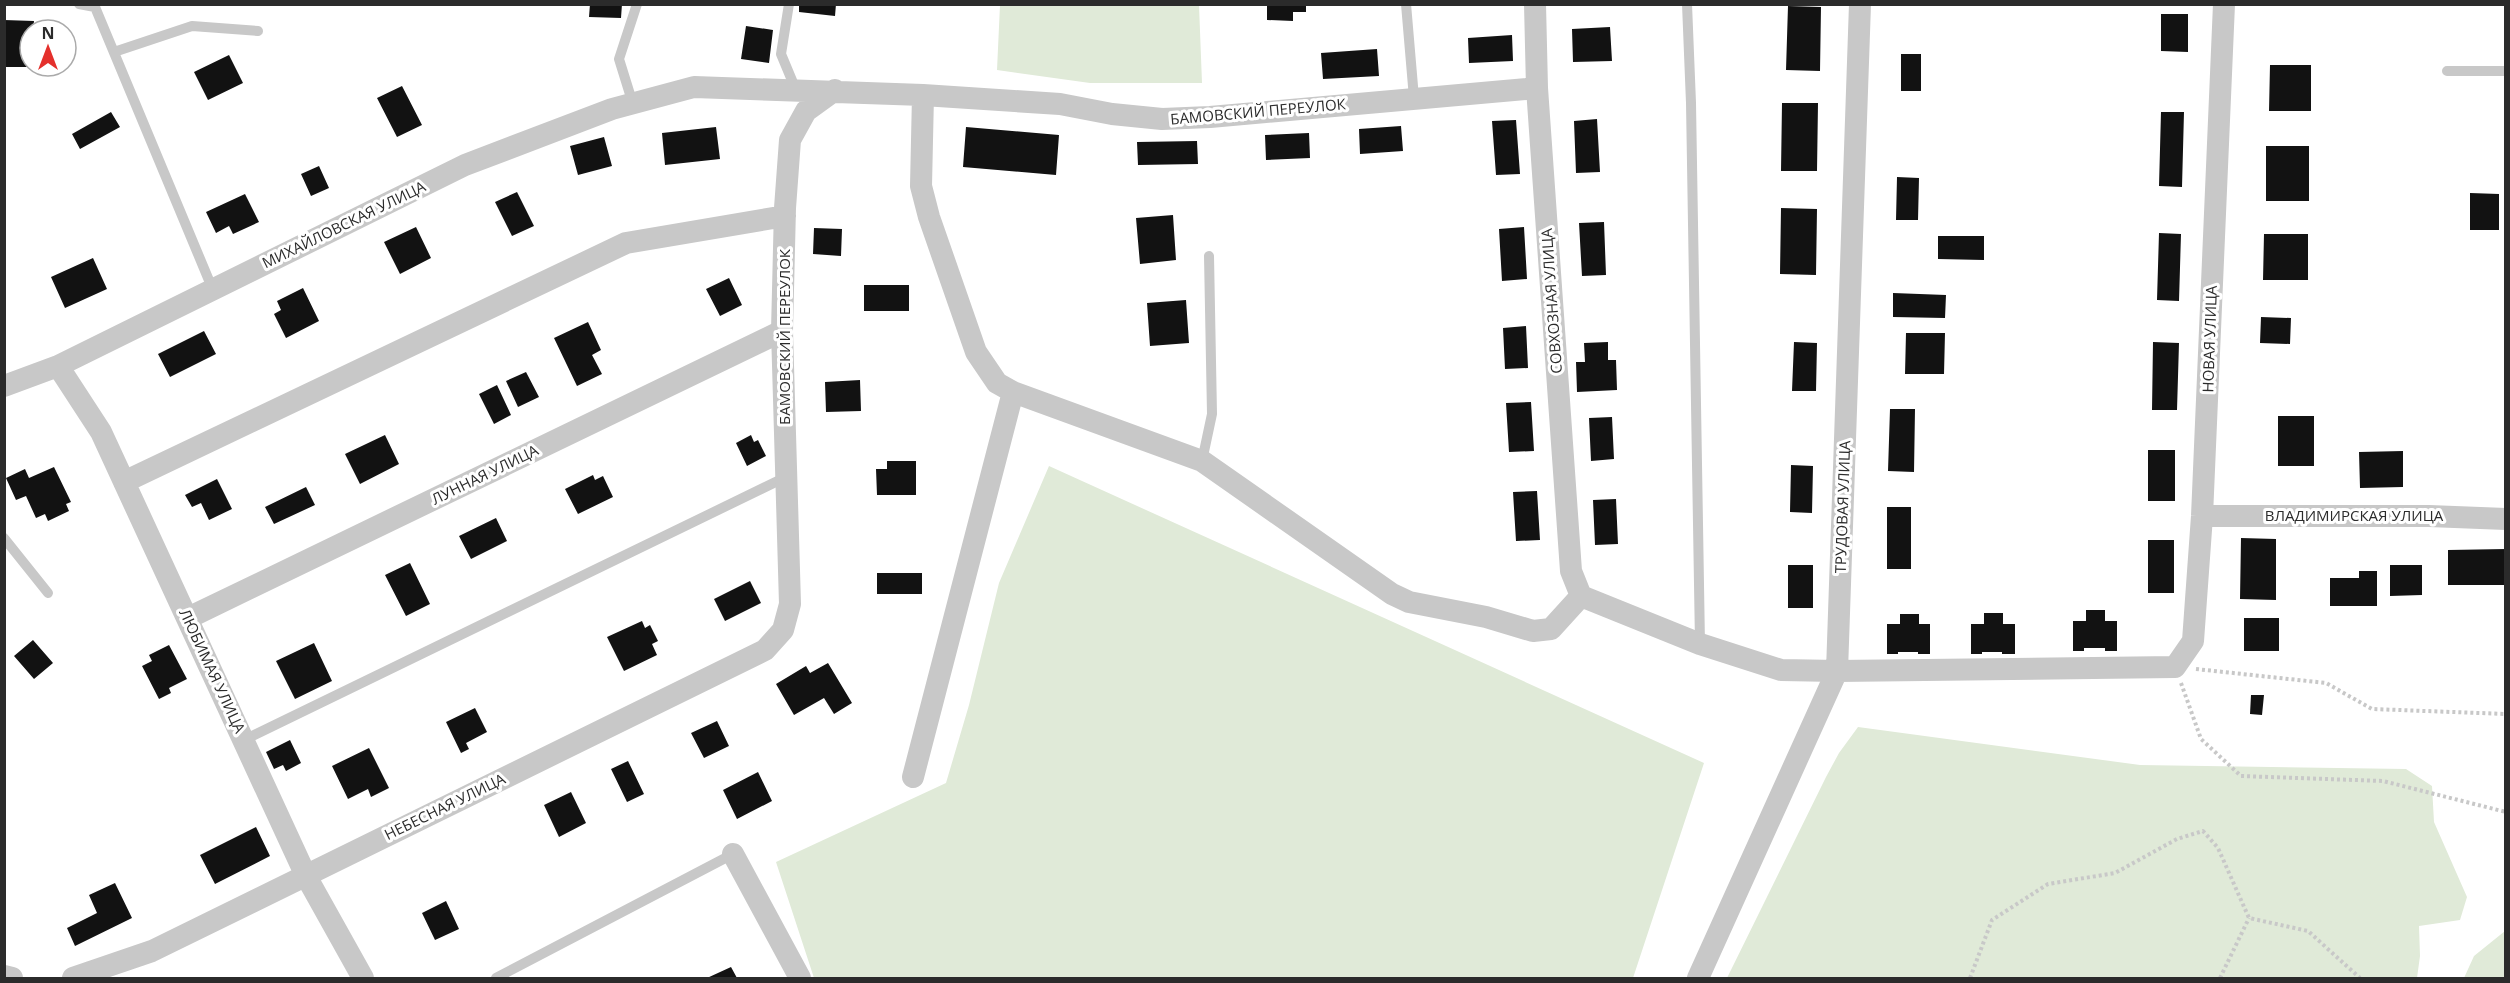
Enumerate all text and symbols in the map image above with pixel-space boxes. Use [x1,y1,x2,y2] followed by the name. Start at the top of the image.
[18,18,78,78] north arrow
[41,22,55,44] text: N
[1169,93,1347,129] street label: БАМОВСКИЙ ПЕРЕУЛОК
[258,176,429,272] street label: МИХАЙЛОВСКАЯ УЛИЦА
[1536,227,1566,374] street label: СОВХОЗНАЯ УЛИЦА
[774,248,794,425] street label: БАМОВСКИЙ ПЕРЕУЛОК
[2197,285,2221,393] street label: НОВАЯ УЛИЦА
[428,439,542,509] street label: ЛУННАЯ УЛИЦА
[1830,440,1854,574] street label: ТРУДОВАЯ УЛИЦА
[2265,505,2444,525] street label: ВЛАДИМИРСКАЯ УЛИЦА
[175,605,251,736] street label: ЛЮБИМАЯ УЛИЦА
[381,768,509,844] street label: НЕБЕСНАЯ УЛИЦА

